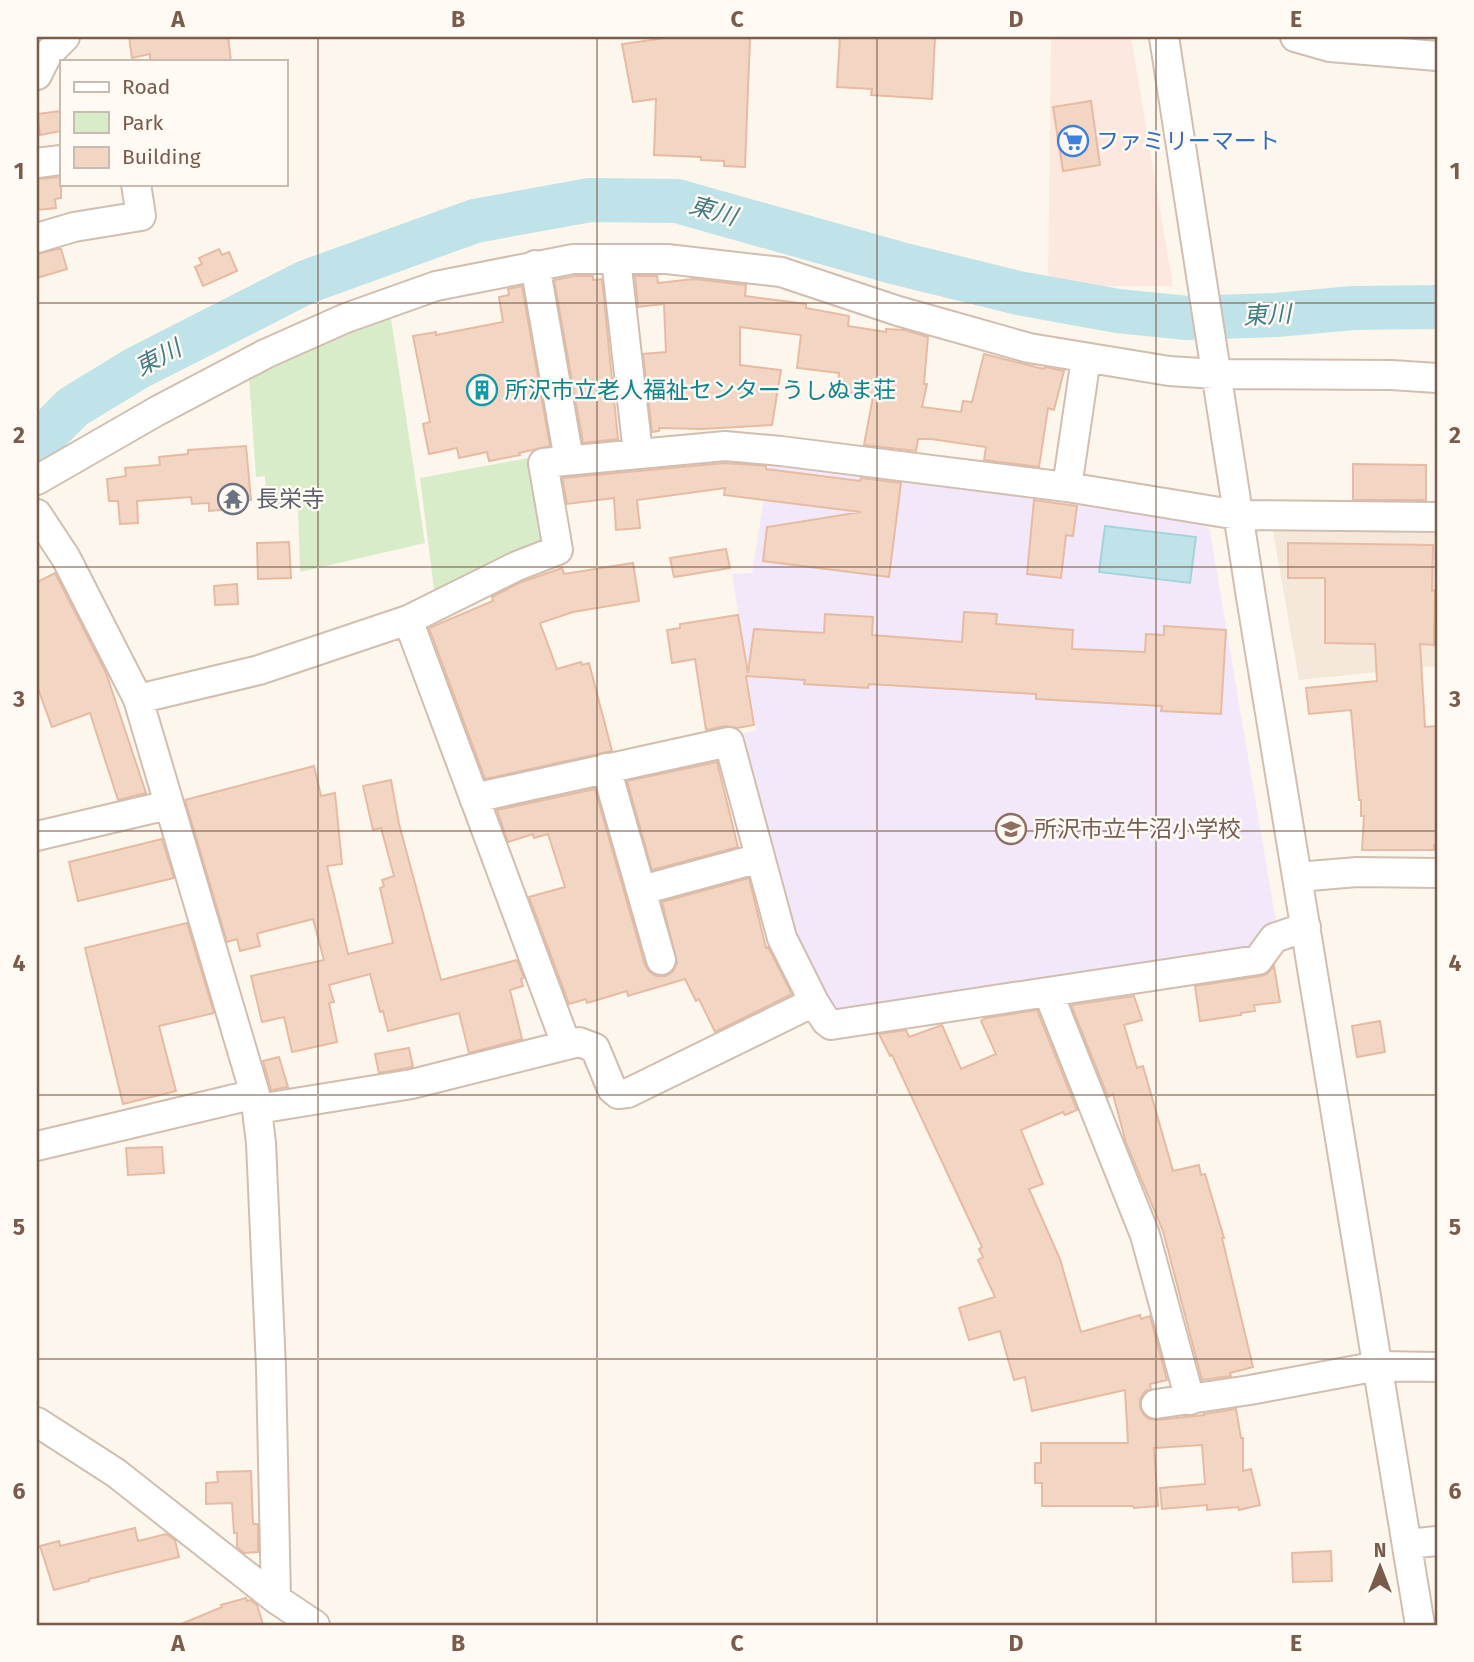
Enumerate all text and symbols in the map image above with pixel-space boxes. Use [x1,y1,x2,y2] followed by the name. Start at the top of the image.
[170,5,185,33] text: A
[451,5,465,33] text: B
[730,5,744,33] text: C
[1009,5,1024,33] text: D
[1290,5,1302,33] text: E
[60,60,287,186] legend
[122,74,170,100] text: Road
[122,110,164,136] text: Park
[1056,124,1090,158] supermarket icon: ファミリーマート
[1096,127,1280,155] place label: ファミリーマート
[122,144,201,170] text: Building
[14,157,24,185] text: 1
[1450,157,1460,185] text: 1
[686,191,743,232] water label: 東川
[1242,300,1295,330] water label: 東川
[130,333,188,382] water label: 東川
[465,373,499,407] building icon: 所沢市立老人福祉センターうしぬま荘
[505,376,896,404] place label: 所沢市立老人福祉センターうしぬま荘
[13,421,25,449] text: 2
[1449,421,1461,449] text: 2
[216,482,250,516] temple icon: 長栄寺
[256,485,325,513] place label: 長栄寺
[12,685,25,713] text: 3
[1448,685,1461,713] text: 3
[994,812,1028,846] school or university icon: 所沢市立牛沼小学校
[1034,815,1241,843] place label: 所沢市立牛沼小学校
[13,949,26,977] text: 4
[1449,949,1462,977] text: 4
[13,1213,25,1241] text: 5
[1449,1213,1461,1241] text: 5
[13,1477,26,1505] text: 6
[1449,1477,1462,1505] text: 6
[1344,1532,1414,1602] north arrow
[1374,1539,1386,1562] text: N
[170,1629,185,1657] text: A
[451,1629,465,1657] text: B
[730,1629,744,1657] text: C
[1009,1629,1024,1657] text: D
[1290,1629,1302,1657] text: E

